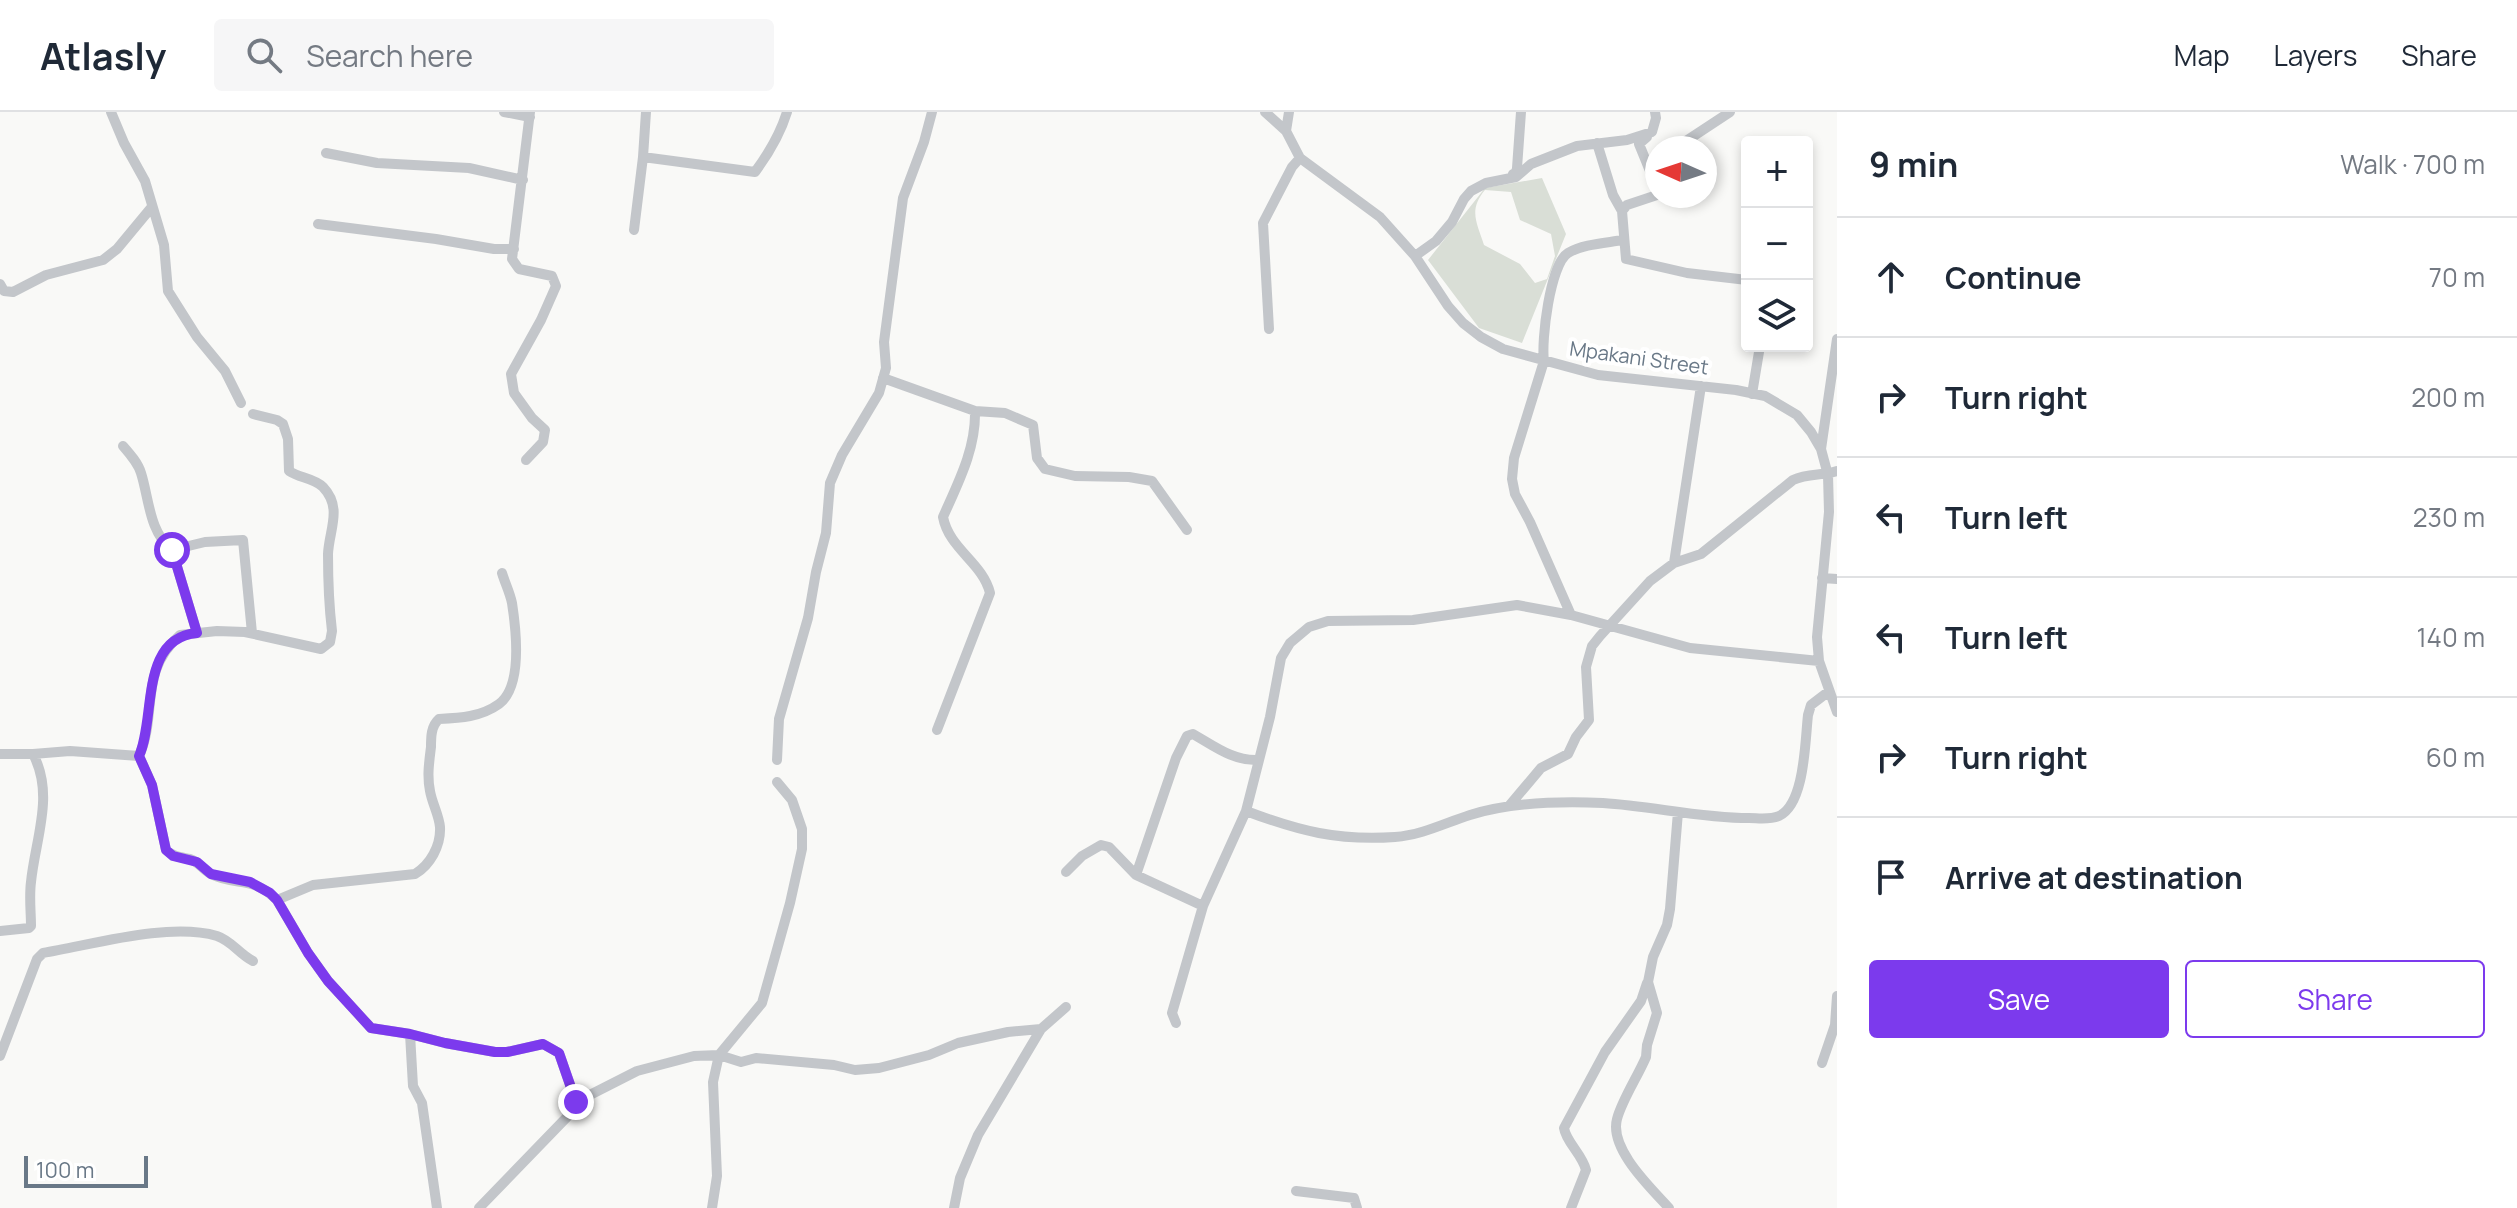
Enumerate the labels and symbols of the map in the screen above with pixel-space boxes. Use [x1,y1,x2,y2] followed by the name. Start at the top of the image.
[1645,136,1717,208] north arrow
[1568,334,1710,381] street label: Mpakani Street
[154,532,190,568] route start
[558,1084,594,1120] route end
[24,1152,148,1188] scale bar

